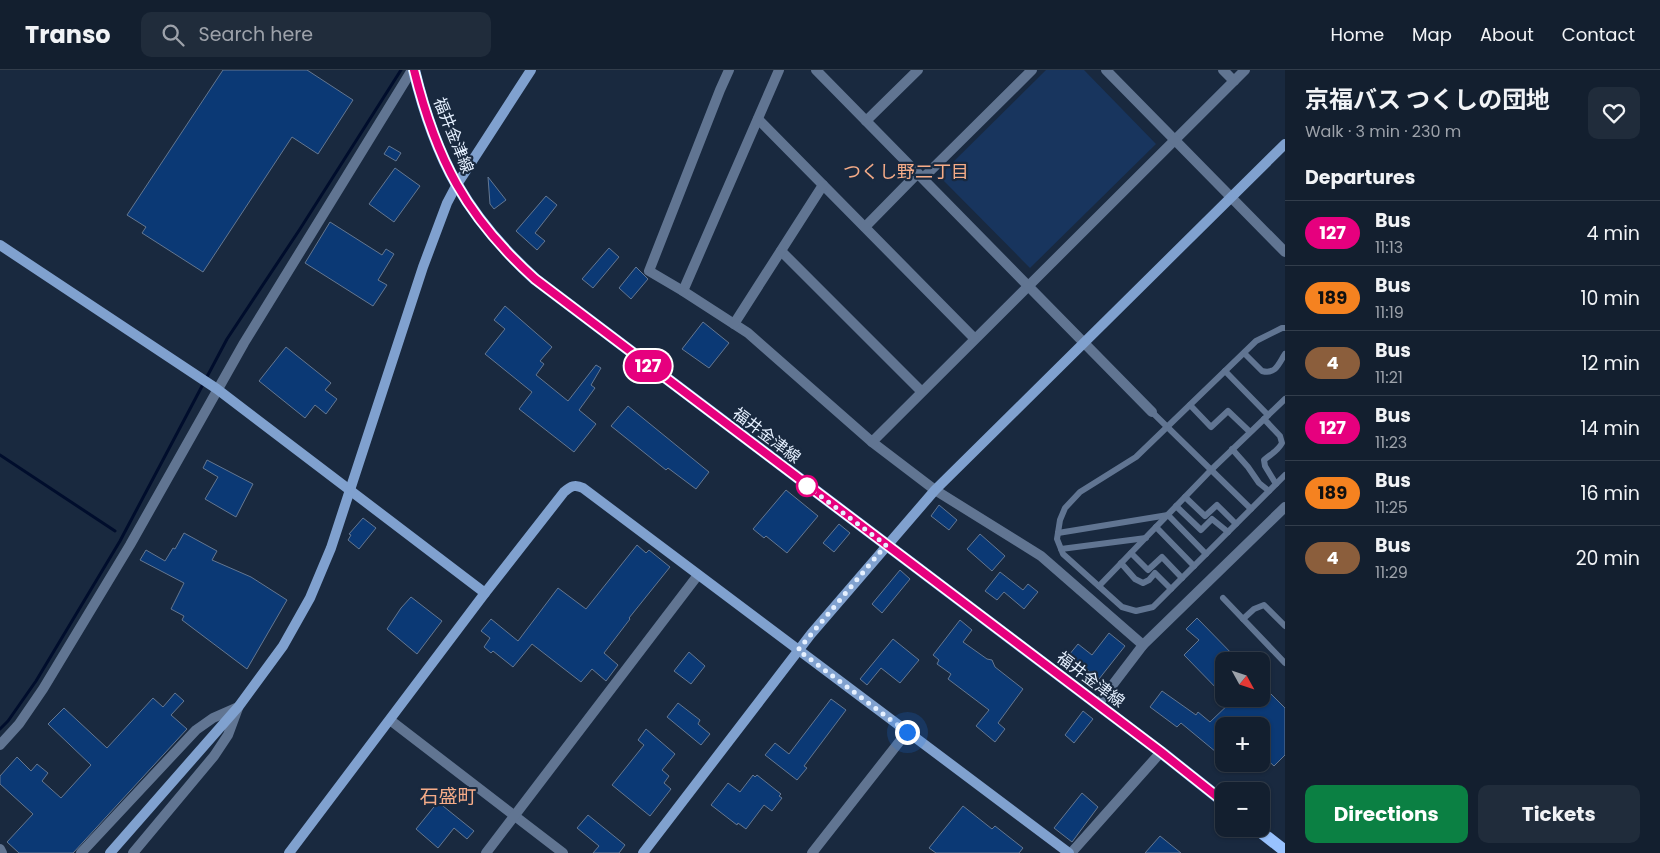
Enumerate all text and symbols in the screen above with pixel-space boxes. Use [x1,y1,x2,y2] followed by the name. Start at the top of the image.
[141,12,491,57] search box
[25,18,111,51] text: Transo
[159,21,187,49] icon: search
[199,21,313,48] text: Search here
[1330,22,1384,47] text: Home
[1412,22,1452,47] text: Map
[1480,22,1534,47] text: About
[1562,22,1635,47] text: Contact
[1305,83,1550,116] text: 京福バス つくしの団地
[1588,87,1640,139] button: heart
[428,94,479,177] street label: 福井金津線
[1305,120,1461,143] text: Walk · 3 min · 230 m
[843,159,969,184] district label: つくし野二丁目
[1305,164,1415,191] text: Departures
[1375,207,1411,234] text: Bus
[1319,220,1346,245] text: 127
[1587,220,1640,247] text: 4 min
[1375,236,1403,259] text: 11:13
[1375,272,1411,299] text: Bus
[1318,285,1347,310] text: 189
[1581,285,1640,312] text: 10 min
[1375,301,1404,324] text: 11:19
[1375,337,1411,364] text: Bus
[619,350,677,382] line badge: 127
[1326,350,1339,375] text: 4
[1582,350,1640,377] text: 12 min
[635,353,661,378] text: 127
[1375,366,1403,389] text: 11:21
[728,402,806,469] street label: 福井金津線
[1375,402,1411,429] text: Bus
[1319,415,1346,440] text: 127
[1580,415,1640,442] text: 14 min
[1375,431,1407,454] text: 11:23
[1375,467,1411,494] text: Bus
[796,475,818,497] unlabelled marker
[1318,480,1347,505] text: 189
[1580,480,1640,507] text: 16 min
[1375,496,1408,519] text: 11:25
[1375,532,1411,559] text: Bus
[1326,545,1339,570] text: 4
[1576,545,1640,572] text: 20 min
[1375,561,1408,584] text: 11:29
[1052,646,1130,713] street label: 福井金津線
[1215,652,1270,708] north arrow
[1215,652,1270,837] map controls
[1215,717,1270,772] button: +
[895,720,920,745] your location
[1215,782,1270,837] button: −
[419,783,477,810] district label: 石盛町
[1305,785,1468,843] button: Directions
[1478,785,1640,843] button: Tickets

